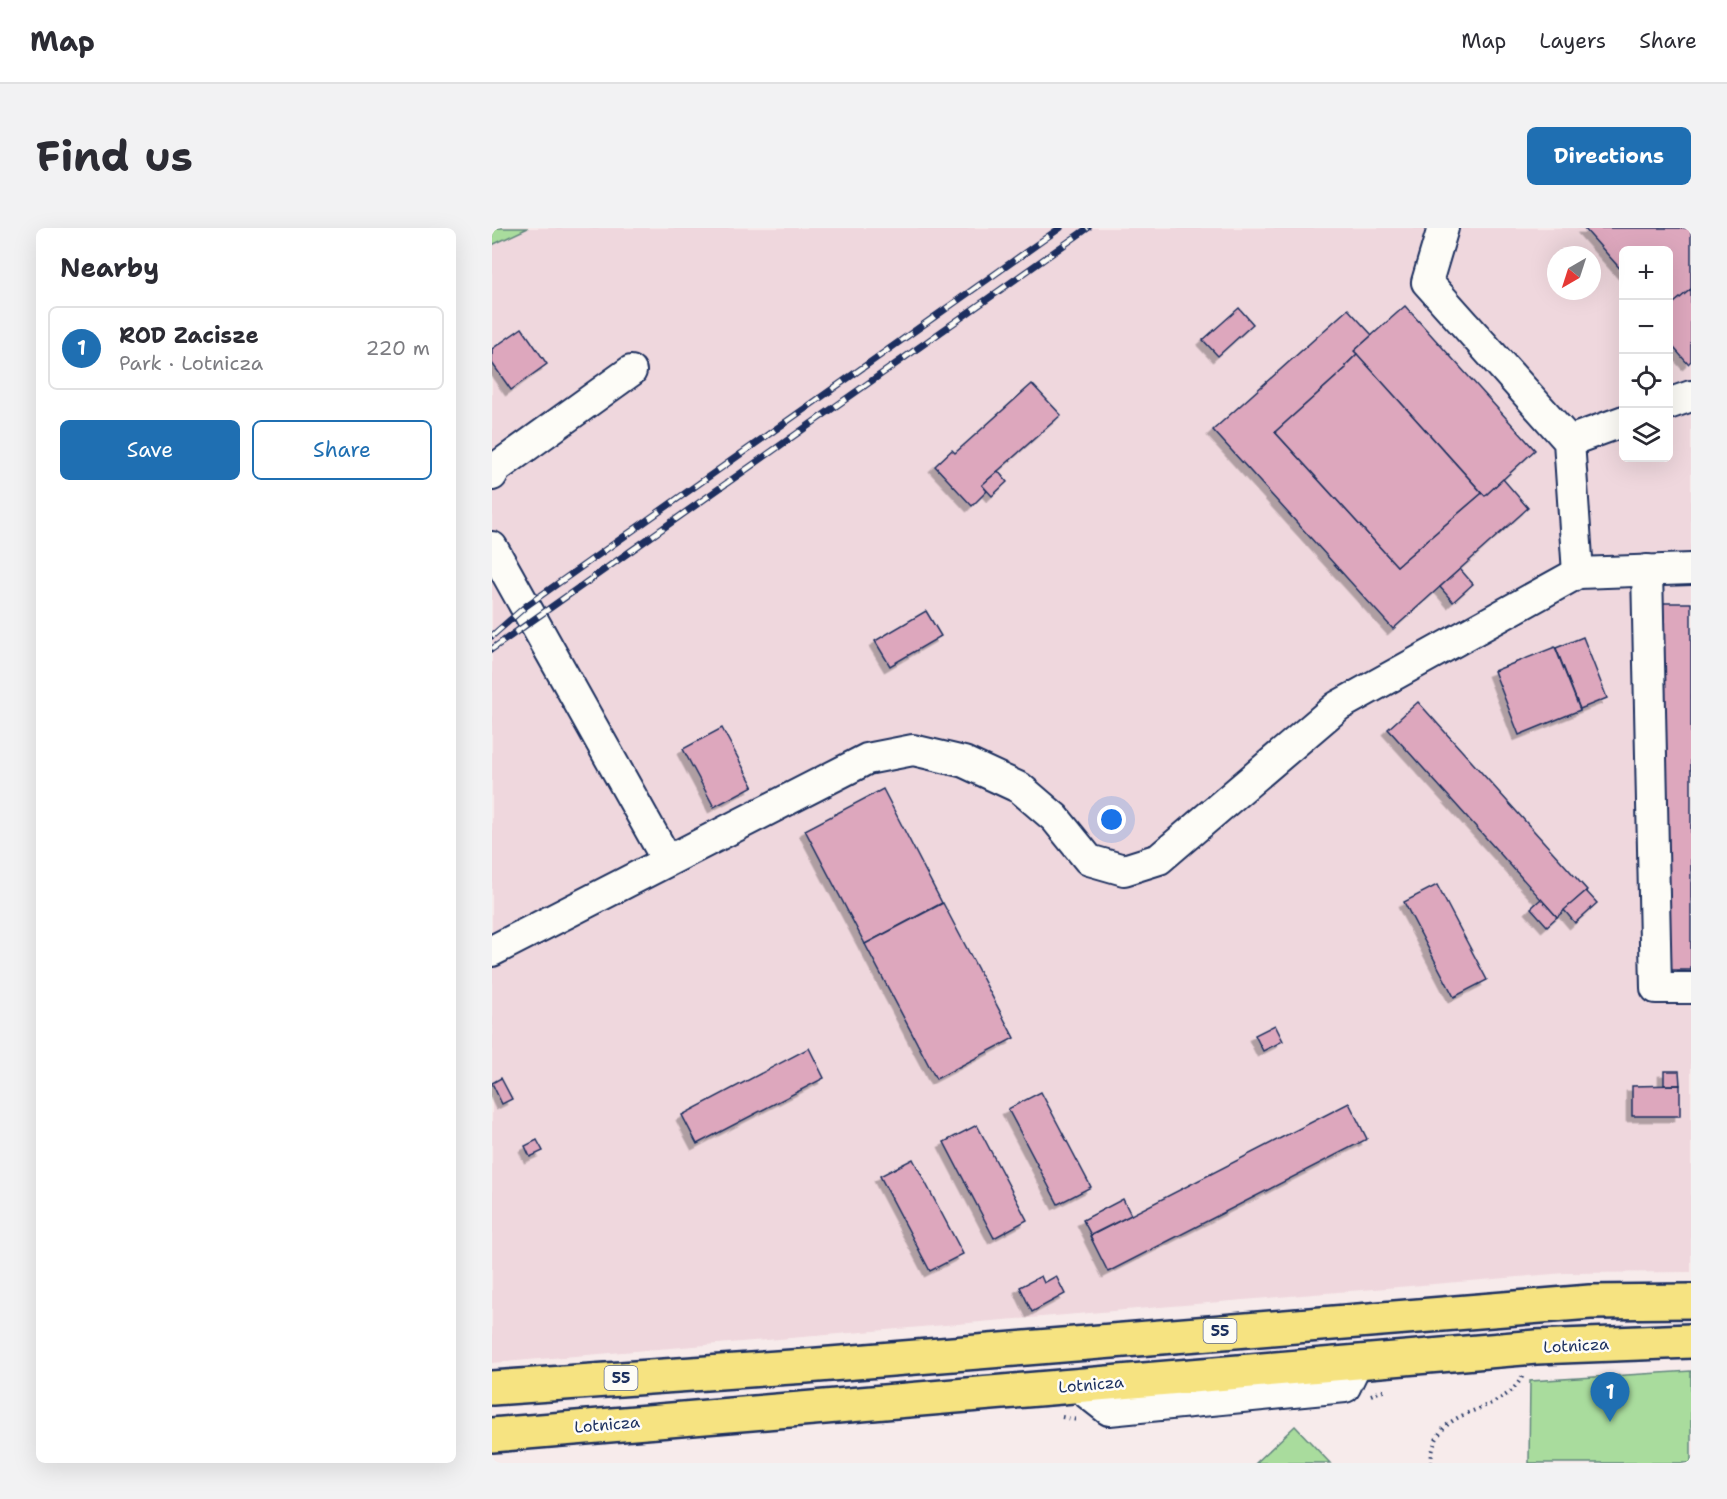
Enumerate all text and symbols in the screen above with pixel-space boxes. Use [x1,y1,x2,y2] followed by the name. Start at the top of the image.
[30,22,95,60] text: Map
[1461,27,1506,55] text: Map
[1539,27,1606,55] text: Layers
[1639,27,1697,55] text: Share
[1527,127,1691,185] button: Directions
[36,128,193,184] text: Find us
[1547,246,1601,300] north arrow
[1619,246,1673,462] map controls
[1619,246,1673,300] button: +
[60,250,159,285] text: Nearby
[1619,300,1673,354] button: −
[119,321,259,350] text: ROD Zacisze
[77,335,86,361] text: 1
[366,335,430,361] text: 220 m
[119,350,263,376] text: Park · Lotnicza
[1619,354,1673,408] button: locate
[1619,408,1673,462] button: layers
[60,420,240,480] button: Save
[252,420,432,480] button: Share
[1097,805,1126,834] your location
[1204,1319,1236,1343] road number: 55
[1543,1333,1609,1358] street label: Lotnicza
[604,1366,638,1390] road number: 55
[1057,1371,1125,1398] street label: Lotnicza
[1590,1372,1630,1422] pin: 1
[573,1411,641,1438] street label: Lotnicza

